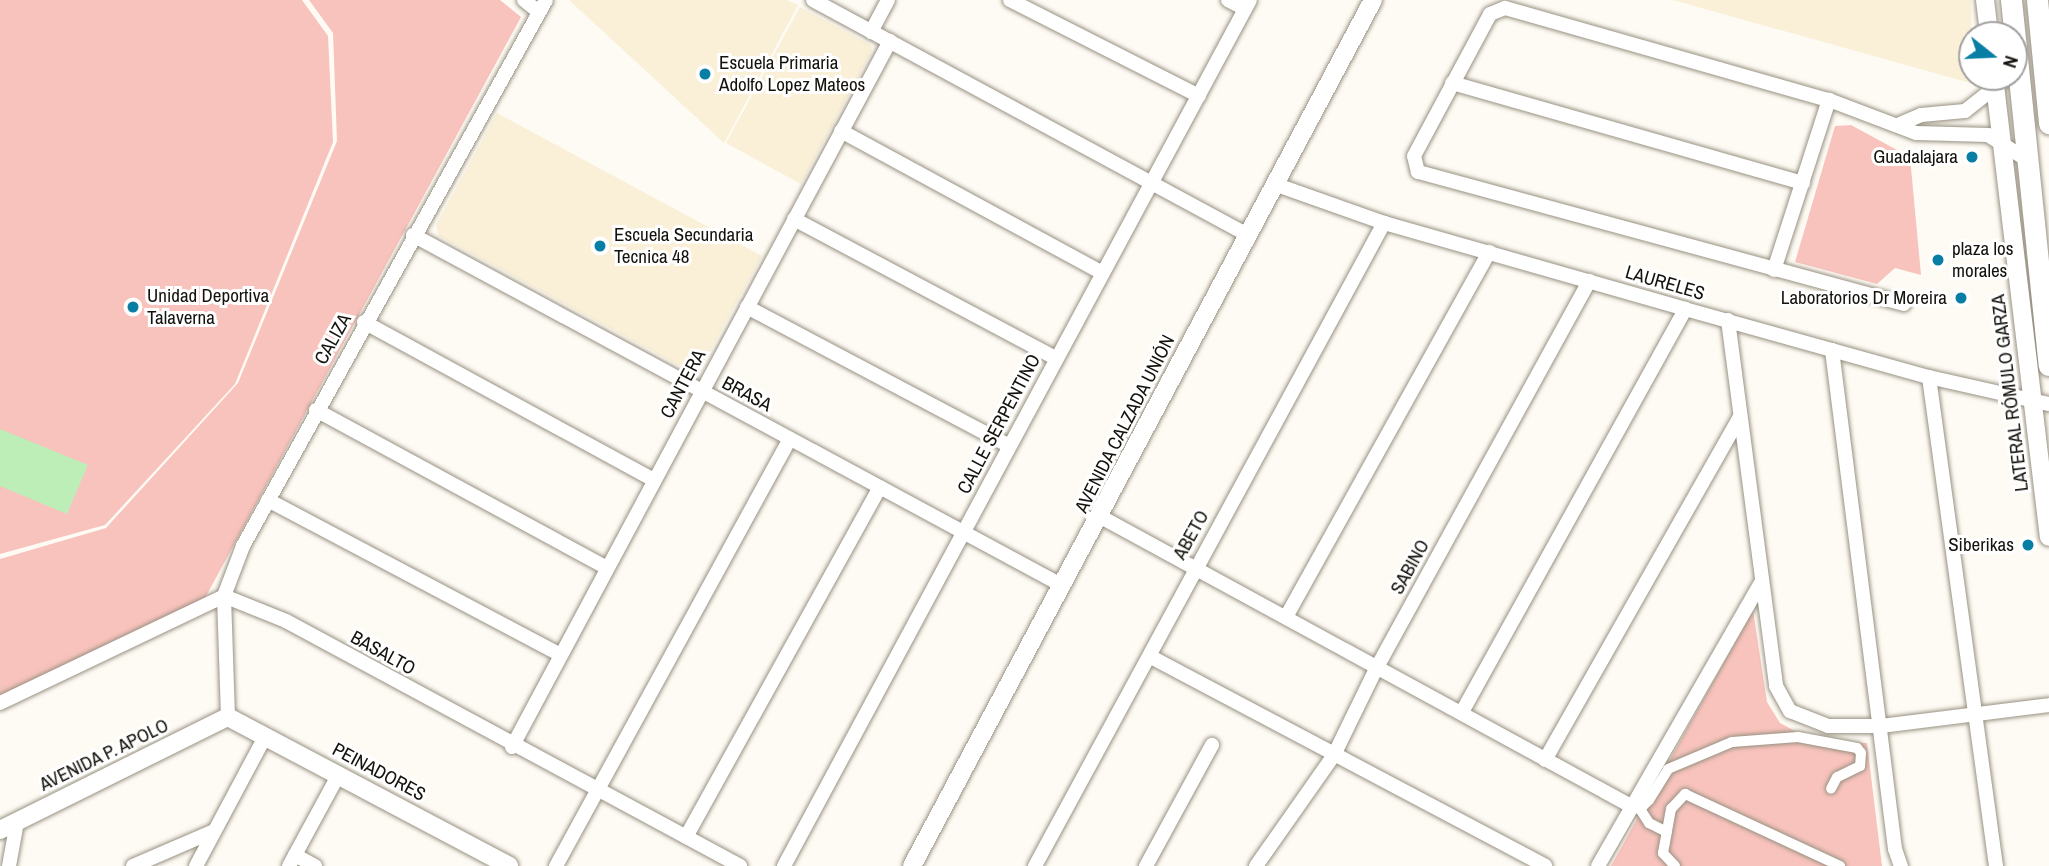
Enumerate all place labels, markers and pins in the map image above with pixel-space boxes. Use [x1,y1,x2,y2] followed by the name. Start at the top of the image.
[719,52,865,96] place label: Escuela Primaria Adolfo Lopez Mateos
[697,66,713,82] marker: Escuela Primaria Adolfo Lopez Mateos
[1873,146,1958,168] place label: Guadalajara
[1964,149,1980,165] marker: Guadalajara
[614,224,753,268] place label: Escuela Secundaria Tecnica 48
[592,238,608,254] marker: Escuela Secundaria Tecnica 48
[1952,238,2013,282] place label: plaza los morales
[1930,252,1946,268] marker: plaza los morales
[147,285,269,329] place label: Unidad Deportiva Talaverna
[1781,287,1947,309] place label: Laboratorios Dr Moreira
[1953,290,1969,306] marker: Laboratorios Dr Moreira
[125,299,141,315] marker: Unidad Deportiva Talaverna
[1948,534,2014,556] place label: Siberikas
[2020,537,2036,553] marker: Siberikas

